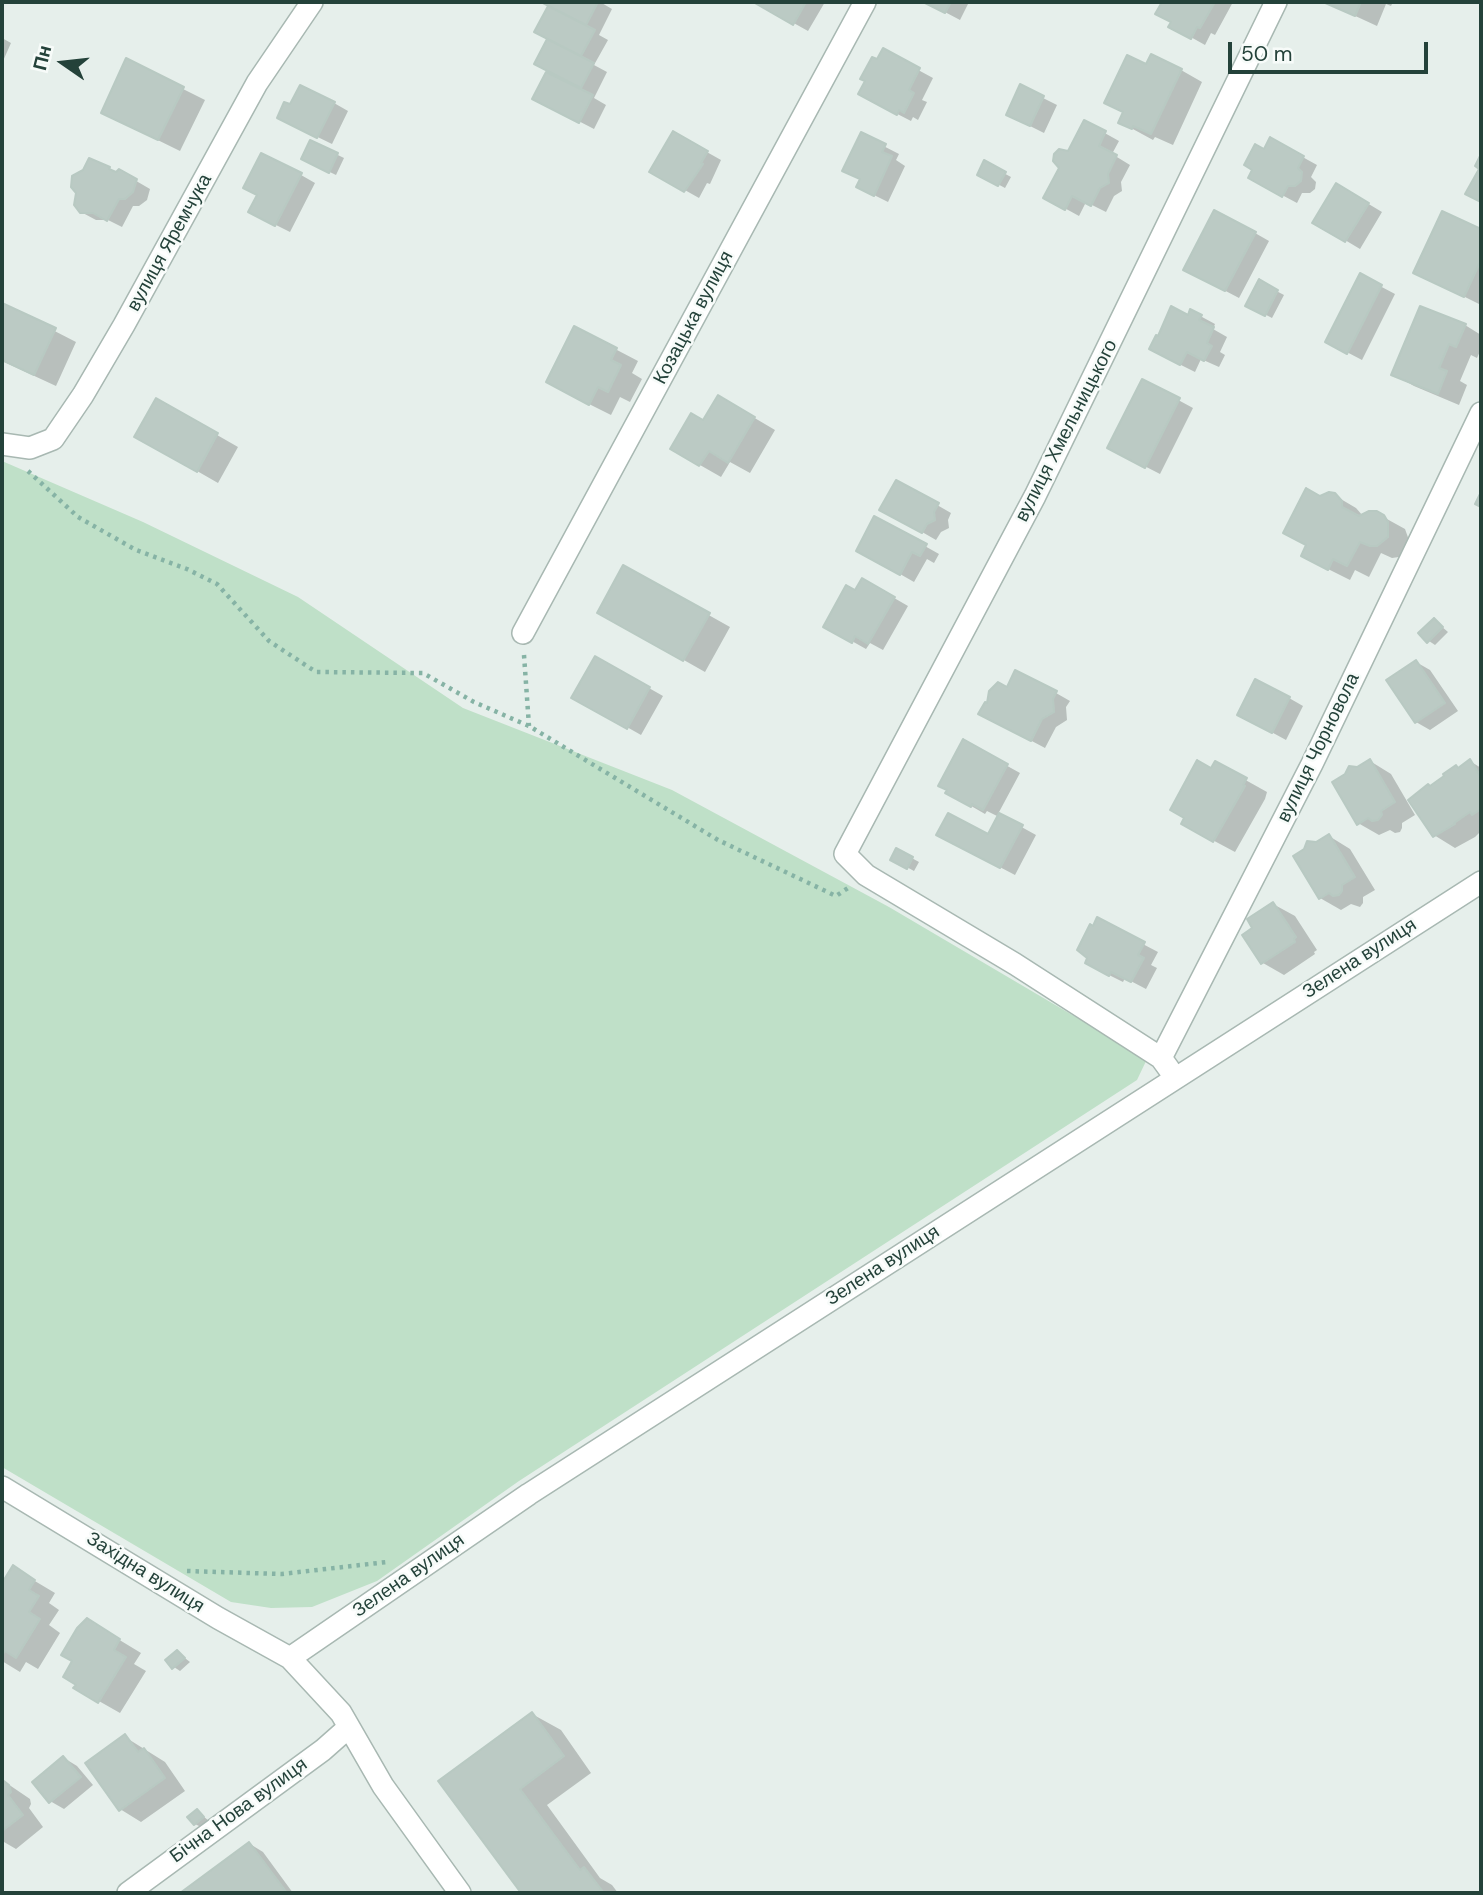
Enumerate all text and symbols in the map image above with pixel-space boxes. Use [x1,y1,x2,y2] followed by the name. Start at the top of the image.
[28,28,98,98] north arrow
[1231,28,1430,72] scale bar
[1241,40,1292,68] text: 50 m
[27,43,57,73] text: Пн
[123,170,217,316] street label: вулиця Яремчука
[649,248,739,388] street label: Козацька вулиця
[1011,336,1123,526] street label: вулиця Хмельницького
[1273,670,1365,826] street label: вулиця Чорновола
[1299,914,1421,1004] street label: Зелена вулиця
[822,1221,944,1311] street label: Зелена вулиця
[82,1528,208,1618] street label: Західна вулиця
[349,1529,469,1623] street label: Зелена вулиця
[166,1754,312,1868] street label: Бічна Нова вулиця

